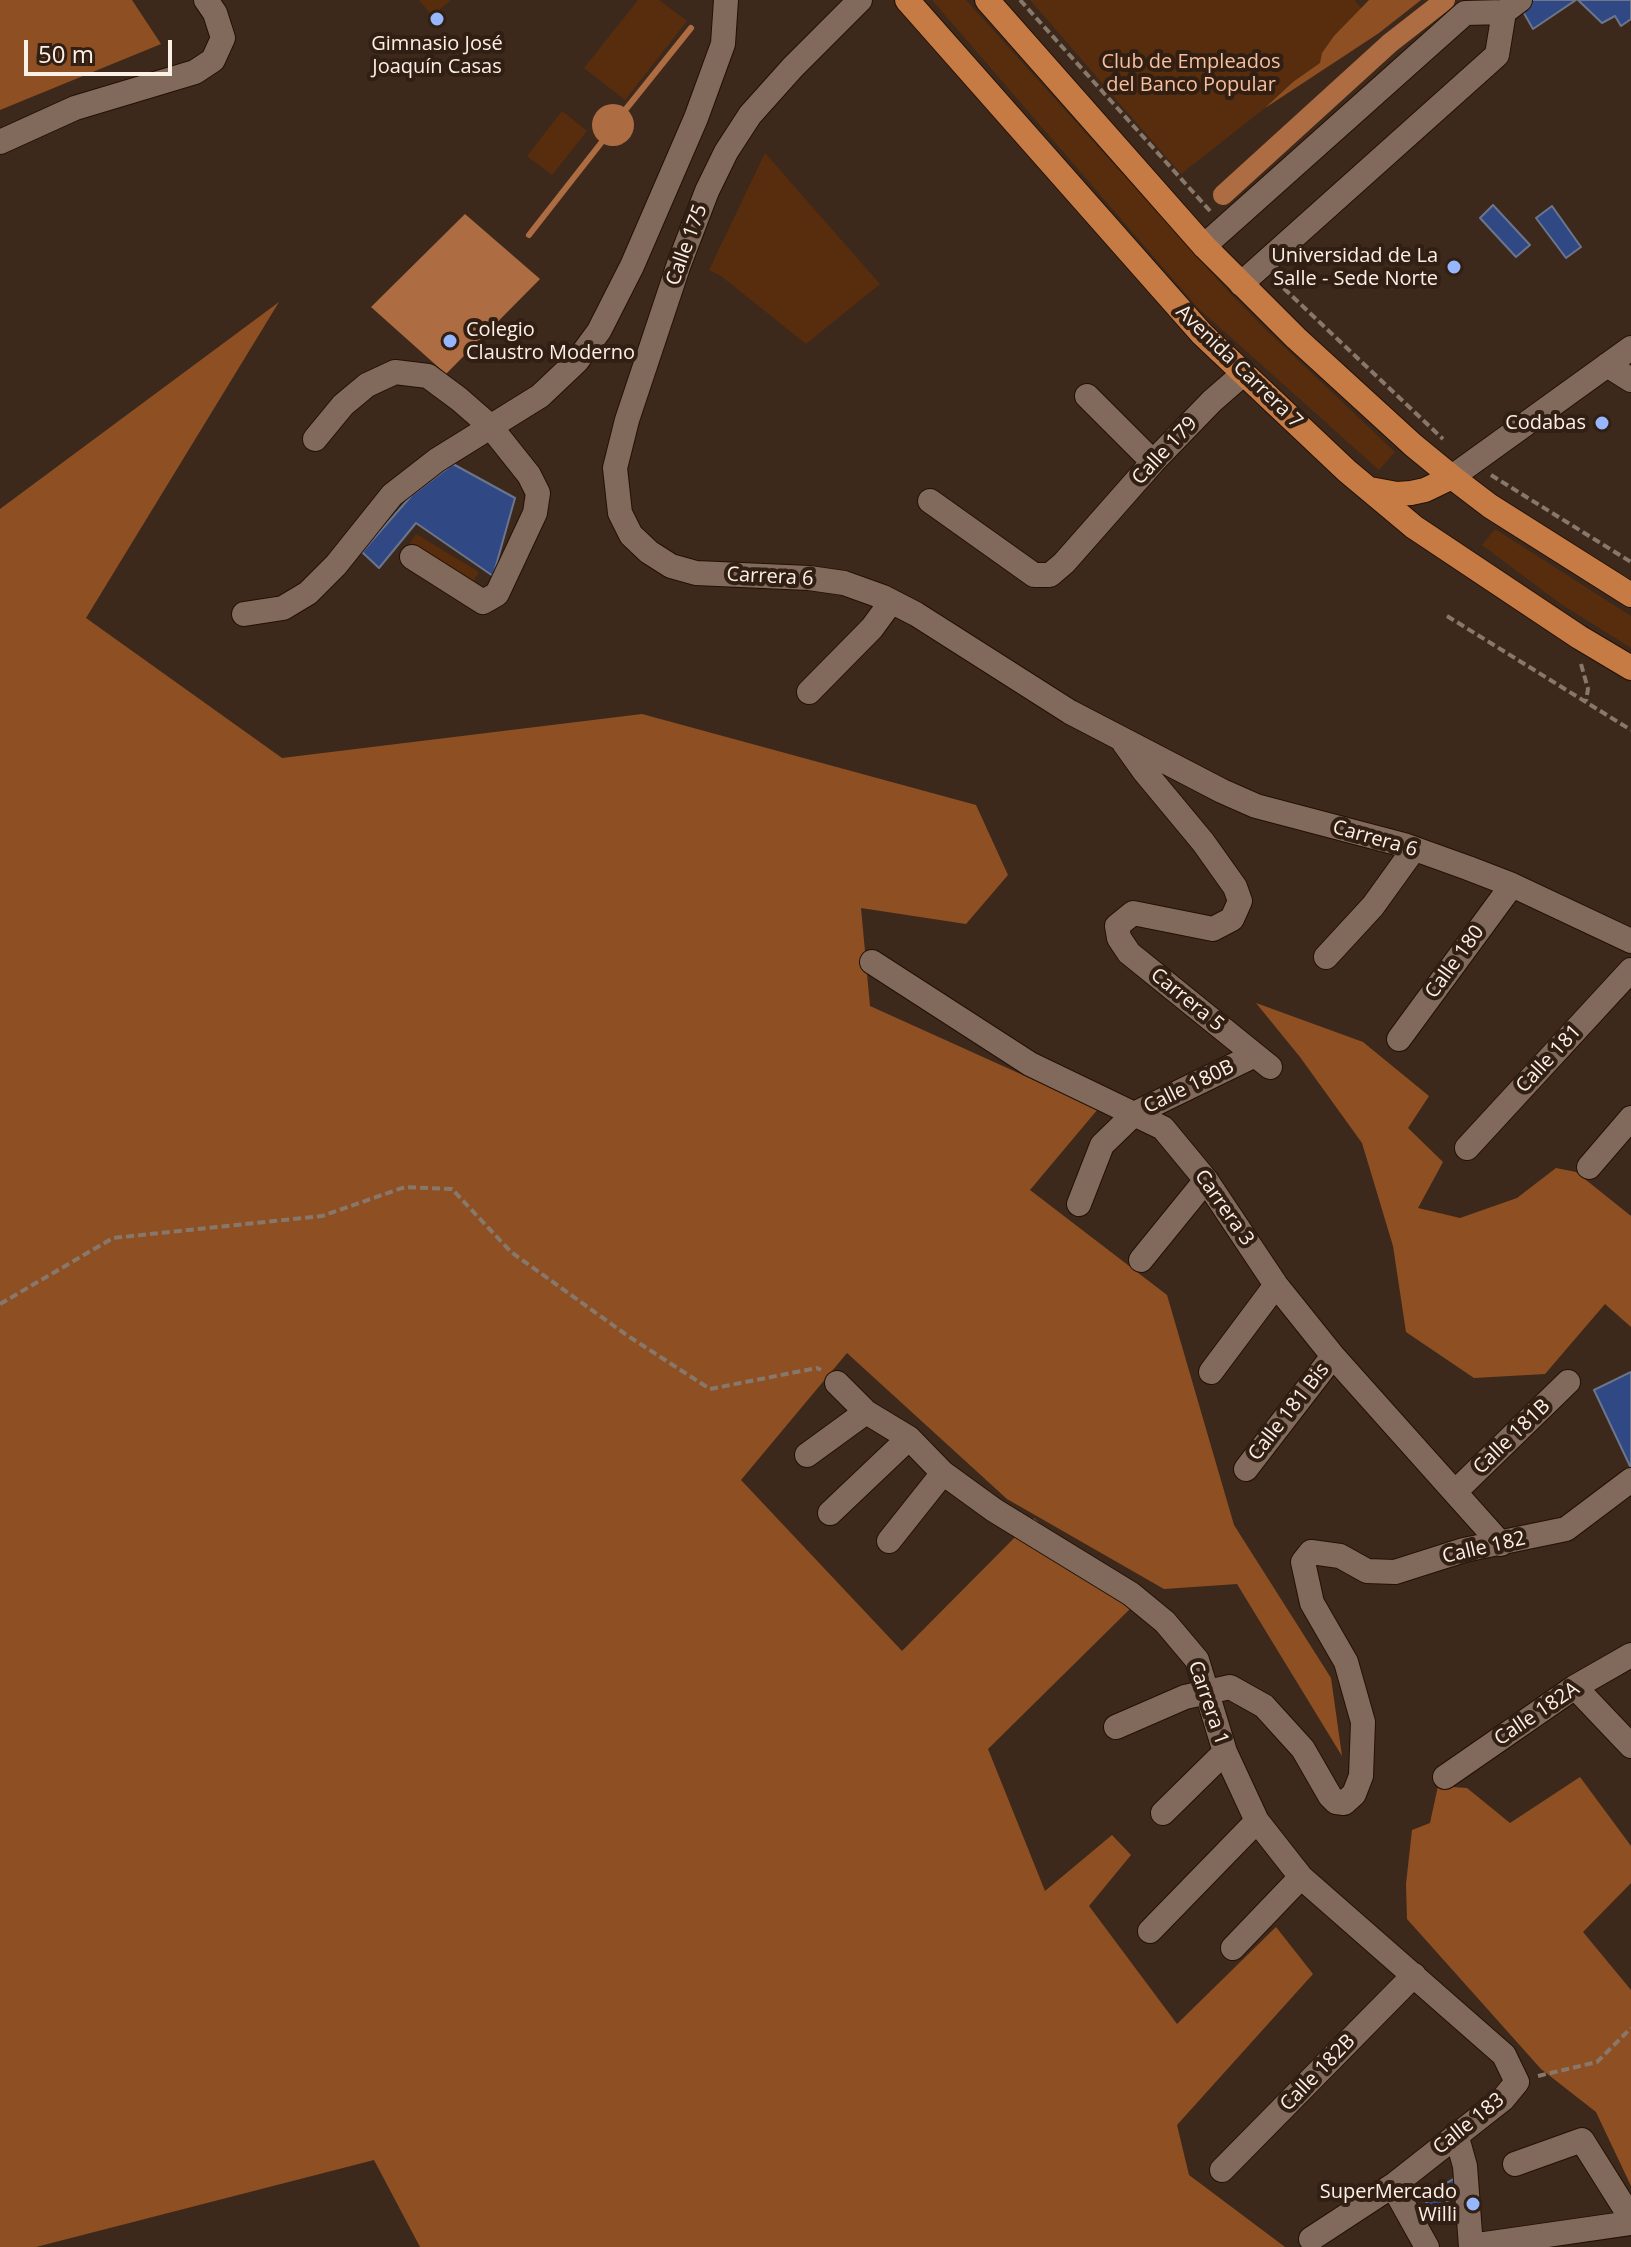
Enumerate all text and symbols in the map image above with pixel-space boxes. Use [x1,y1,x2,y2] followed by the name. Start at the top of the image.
[428,10,446,28] marker: Gimnasio José Joaquín Casas
[28,24,176,74] scale bar
[371,32,503,79] place label: Gimnasio José Joaquín Casas
[38,37,94,70] text: 50 m
[1101,50,1281,97] park label: Club de Empleados del Banco Popular
[661,201,713,289] street label: Calle 175
[1271,244,1438,291] place label: Universidad de La Salle - Sede Norte
[1445,258,1463,276] marker: Universidad de La Salle - Sede Norte
[1171,300,1307,434] street label: Avenida Carrera 7
[466,318,635,365] place label: Colegio Claustro Moderno
[441,332,459,350] marker: Colegio Claustro Moderno
[1505,411,1586,435] place label: Codabas
[1127,412,1203,490] street label: Calle 179
[1593,414,1611,432] marker: Codabas
[726,563,814,591] street label: Carrera 6
[1330,815,1420,863] street label: Carrera 6
[1420,921,1490,1003] street label: Calle 180
[1146,963,1228,1037] street label: Carrera 5
[1511,1020,1587,1098] street label: Calle 181
[1140,1055,1238,1119] street label: Calle 180B
[1189,1165,1259,1251] street label: Carrera 3
[1243,1358,1335,1466] street label: Calle 181 Bis
[1469,1395,1555,1479] street label: Calle 181B
[1440,1527,1528,1569] street label: Calle 182
[1182,1658,1234,1748] street label: Carrera 1
[1490,1677,1584,1751] street label: Calle 182A
[1276,2030,1360,2116] street label: Calle 182B
[1429,2088,1509,2160] street label: Calle 183
[1320,2180,1457,2227] place label: SuperMercado Willi
[1464,2195,1482,2213] marker: SuperMercado Willi

